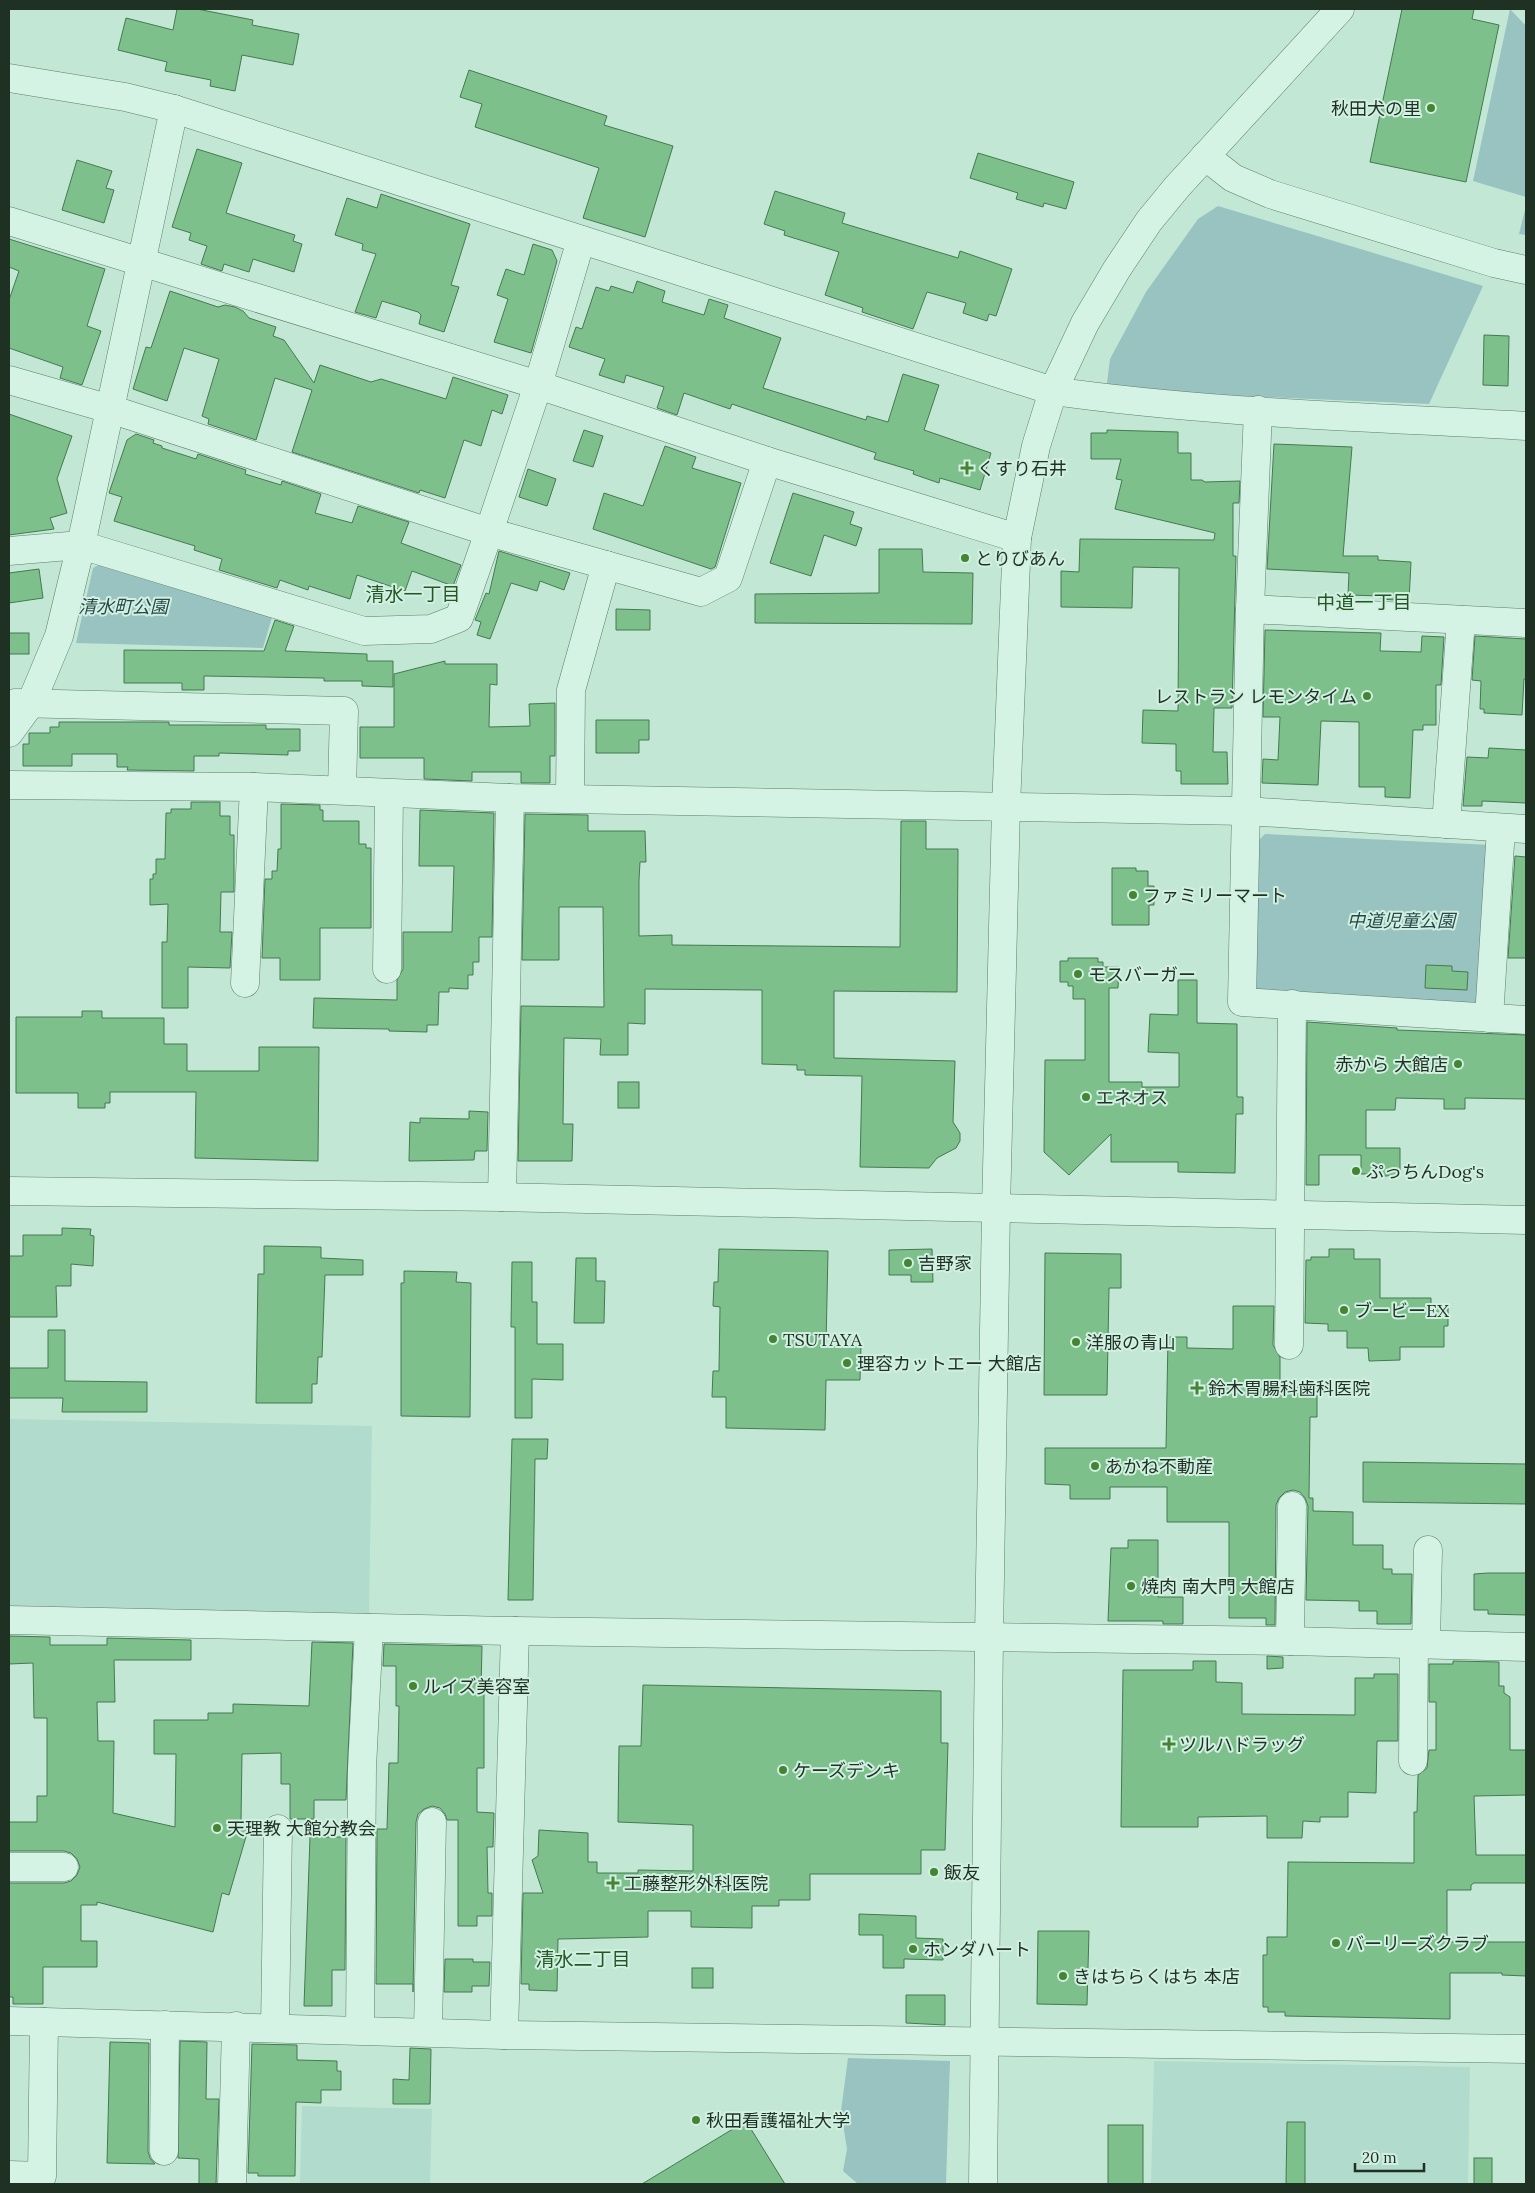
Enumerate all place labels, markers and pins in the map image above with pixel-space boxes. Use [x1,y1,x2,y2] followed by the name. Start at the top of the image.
[1331,97,1421,120] place label: 秋田犬の里
[1425,102,1437,114] marker: 秋田犬の里
[977,457,1067,480] place label: くすり石井
[961,462,973,474] marker: くすり石井
[975,547,1065,570] place label: とりびあん
[959,552,971,564] marker: とりびあん
[1155,685,1357,708] place label: レストラン レモンタイム
[1361,690,1373,702] marker: レストラン レモンタイム
[1143,884,1287,907] place label: ファミリーマート
[1127,889,1139,901] marker: ファミリーマート
[1088,963,1196,986] place label: モスバーガー
[1072,968,1084,980] marker: モスバーガー
[1335,1053,1448,1076] place label: 赤から 大館店
[1452,1058,1464,1070] marker: 赤から 大館店
[1096,1086,1168,1109] place label: エネオス
[1080,1091,1092,1103] marker: エネオス
[1366,1160,1484,1183] place label: ぷっちんDog's
[1350,1165,1362,1177] marker: ぷっちんDog's
[918,1252,972,1275] place label: 吉野家
[902,1257,914,1269] marker: 吉野家
[1354,1299,1449,1322] place label: ブービーEX
[1338,1304,1350,1316] marker: ブービーEX
[783,1328,863,1351] place label: TSUTAYA
[1086,1331,1176,1354] place label: 洋服の青山
[767,1333,779,1345] marker: TSUTAYA
[1070,1336,1082,1348] marker: 洋服の青山
[857,1352,1042,1375] place label: 理容カットエー 大館店
[841,1357,853,1369] marker: 理容カットエー 大館店
[1208,1377,1370,1400] place label: 鈴木胃腸科歯科医院
[1190,1381,1204,1395] marker: 鈴木胃腸科歯科医院
[1105,1455,1213,1478] place label: あかね不動産
[1089,1460,1101,1472] marker: あかね不動産
[1141,1575,1294,1598] place label: 焼肉 南大門 大館店
[1125,1580,1137,1592] marker: 焼肉 南大門 大館店
[423,1675,530,1698] place label: ルイズ美容室
[407,1680,419,1692] marker: ルイズ美容室
[1179,1733,1305,1756] place label: ツルハドラッグ
[1163,1738,1175,1750] marker: ツルハドラッグ
[793,1759,900,1782] place label: ケーズデンキ
[777,1764,789,1776] marker: ケーズデンキ
[227,1817,376,1840] place label: 天理教 大館分教会
[211,1822,223,1834] marker: 天理教 大館分教会
[944,1861,980,1884] place label: 飯友
[928,1866,940,1878] marker: 飯友
[624,1872,768,1895] place label: 工藤整形外科医院
[606,1876,620,1890] marker: 工藤整形外科医院
[1346,1932,1489,1955] place label: バーリーズクラブ
[1330,1937,1342,1949] marker: バーリーズクラブ
[923,1938,1031,1961] place label: ホンダハート
[907,1943,919,1955] marker: ホンダハート
[1073,1965,1240,1988] place label: きはちらくはち 本店
[1057,1970,1069,1982] marker: きはちらくはち 本店
[706,2109,850,2132] place label: 秋田看護福祉大学
[690,2114,702,2126] marker: 秋田看護福祉大学

